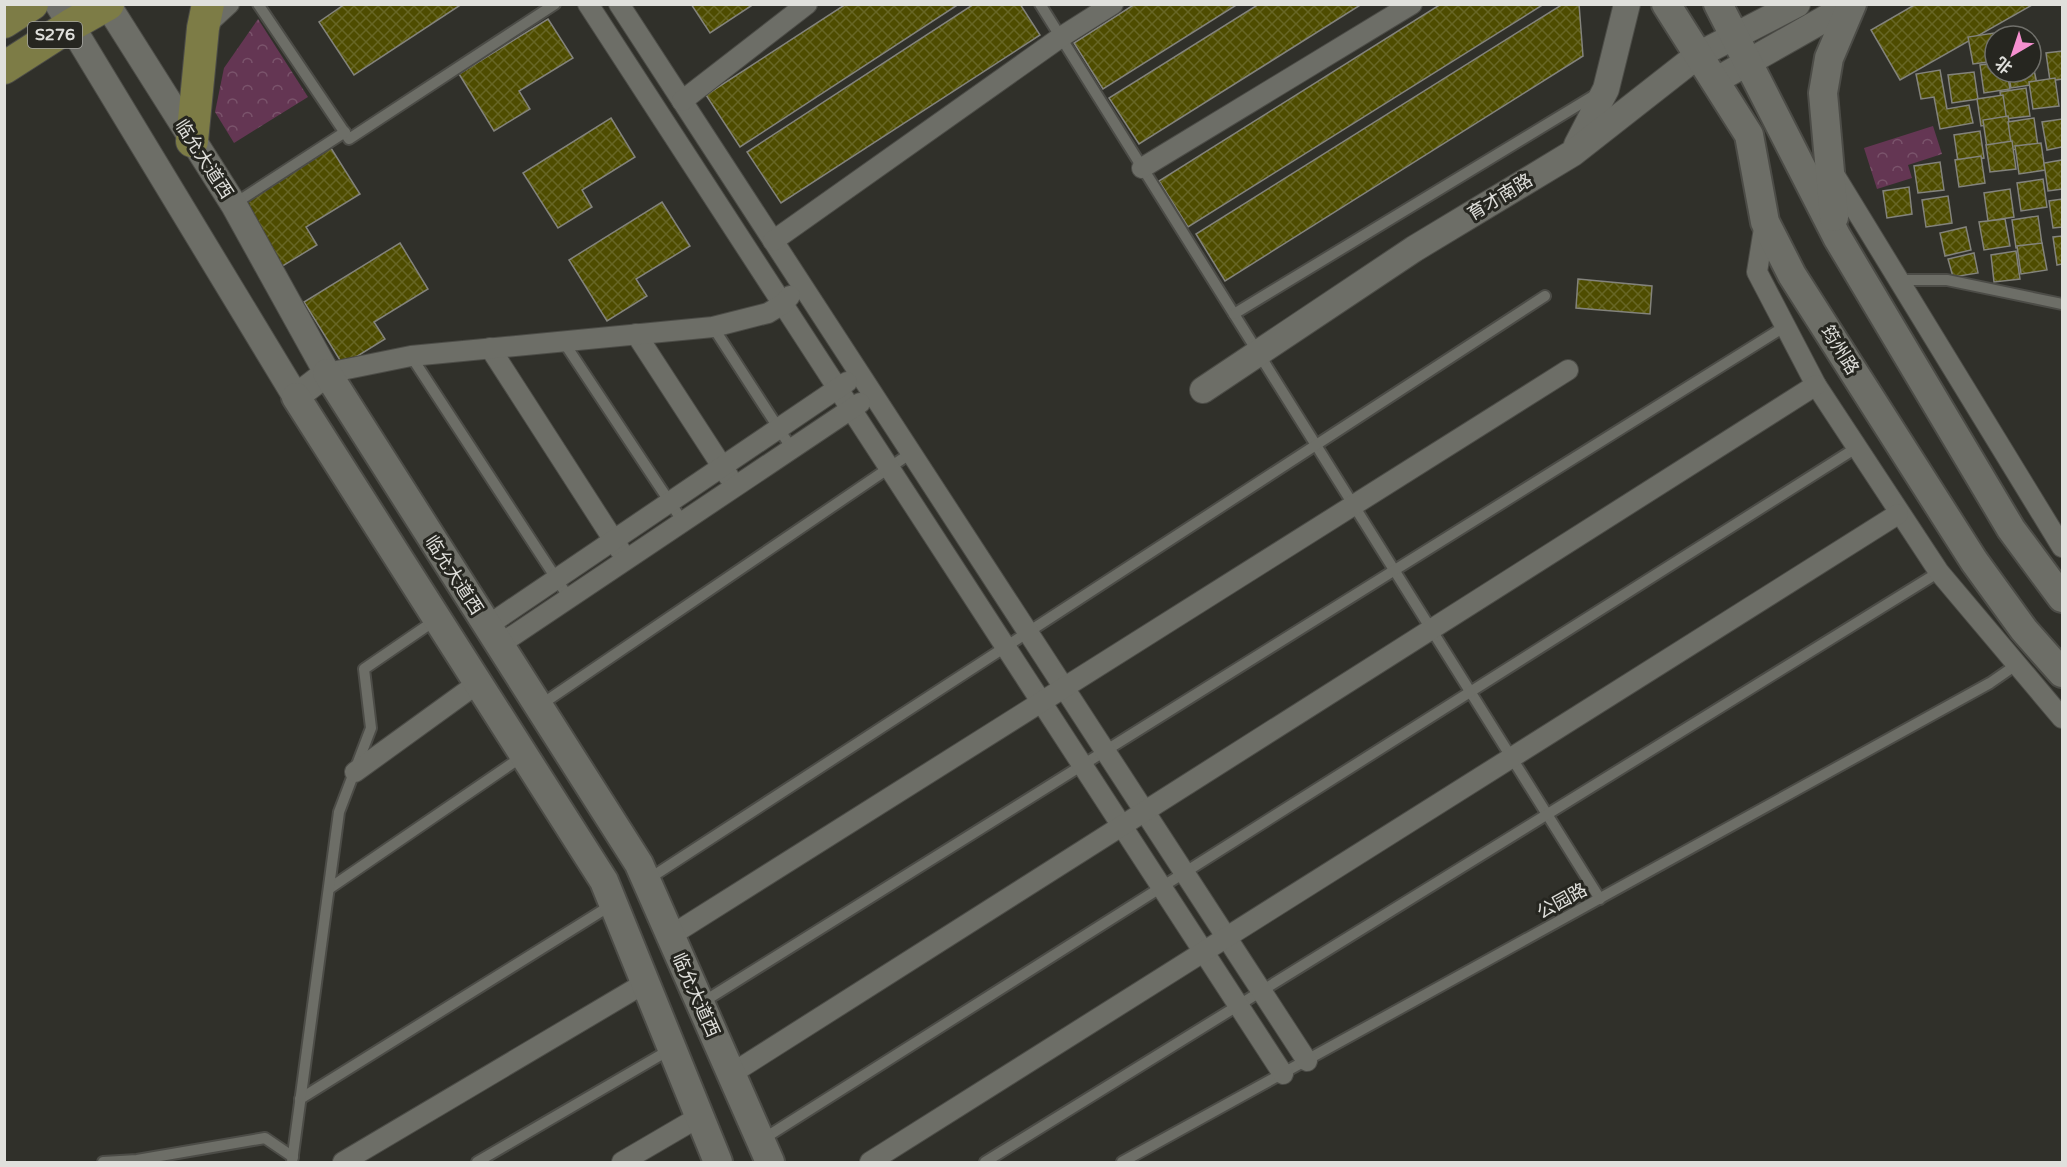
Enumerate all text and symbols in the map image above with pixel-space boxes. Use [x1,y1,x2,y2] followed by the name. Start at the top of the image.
[28,22,82,48] road number: S276
[1983,24,2043,84] north arrow
[1992,52,2017,78] text: 北
[170,115,238,203] street label: 临允大道西
[1463,169,1537,225] street label: 育才南路
[1816,321,1864,379] street label: 筠州路
[420,531,488,619] street label: 临允大道西
[1533,878,1591,924] street label: 公园路
[668,949,724,1041] street label: 临允大道西

